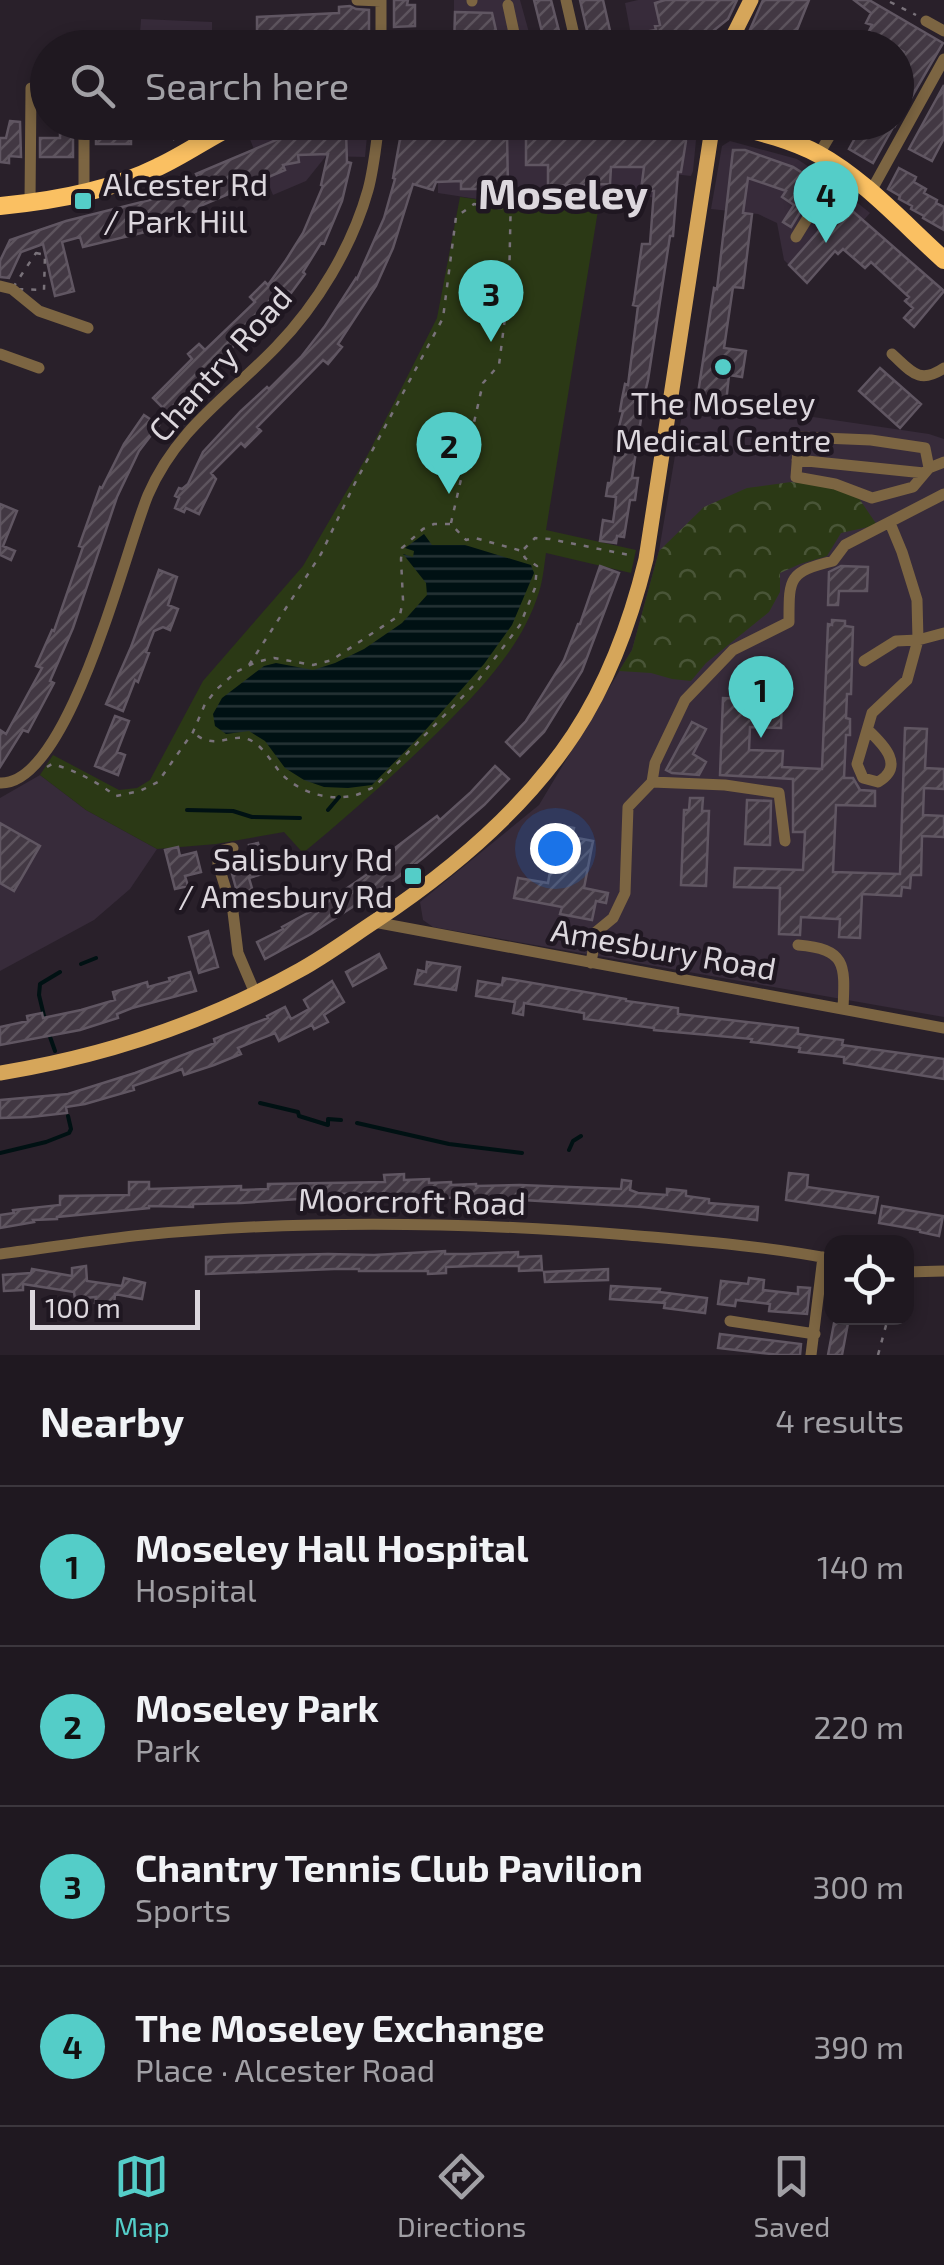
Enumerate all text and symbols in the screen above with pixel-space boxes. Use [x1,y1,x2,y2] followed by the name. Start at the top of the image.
[30,30,914,140] search box
[65,58,120,113] icon: search
[145,62,349,108] text: Search here
[794,160,858,243] pin: 4
[103,164,268,239] place label: Alcester Rd / Park Hill
[478,167,648,218] district label: Moseley
[72,190,94,212] marker: Alcester Rd / Park Hill
[458,260,524,342] pin: 3
[140,278,298,448] street label: Chantry Road
[712,356,734,378] marker: The Moseley Medical Centre
[615,383,831,458] place label: The Moseley Medical Centre
[416,412,482,494] pin: 2
[728,656,794,738] pin: 1
[530,823,581,874] your location
[178,839,393,914] place label: Salisbury Rd / Amesbury Rd
[402,865,424,887] marker: Salisbury Rd / Amesbury Rd
[549,910,779,986] street label: Amesbury Road
[298,1179,526,1221] street label: Moorcroft Road
[824,1235,914,1325] map controls
[824,1235,914,1325] button: locate
[30,1285,200,1330] scale bar
[45,1290,121,1324] text: 100 m
[40,1395,184,1445] text: Nearby
[775,1401,904,1439] text: 4 results
[135,1524,528,1570] text: Moseley Hall Hospital
[66,1547,79,1585] text: 1
[817,1547,904,1585] text: 140 m
[135,1570,257,1608] text: Hospital
[135,1684,379,1730] text: Moseley Park
[63,1707,82,1745] text: 2
[814,1707,904,1745] text: 220 m
[135,1730,200,1768] text: Park
[135,1844,643,1890] text: Chantry Tennis Club Pavilion
[63,1867,82,1905] text: 3
[812,1867,904,1905] text: 300 m
[135,1890,231,1928] text: Sports
[135,2004,545,2050] text: The Moseley Exchange
[62,2027,83,2065] text: 4
[813,2027,904,2065] text: 390 m
[135,2050,435,2088] text: Place · Alcester Road
[114,2149,170,2243] tab: Map
[397,2149,526,2243] tab: Directions
[754,2149,830,2243] tab: Saved

